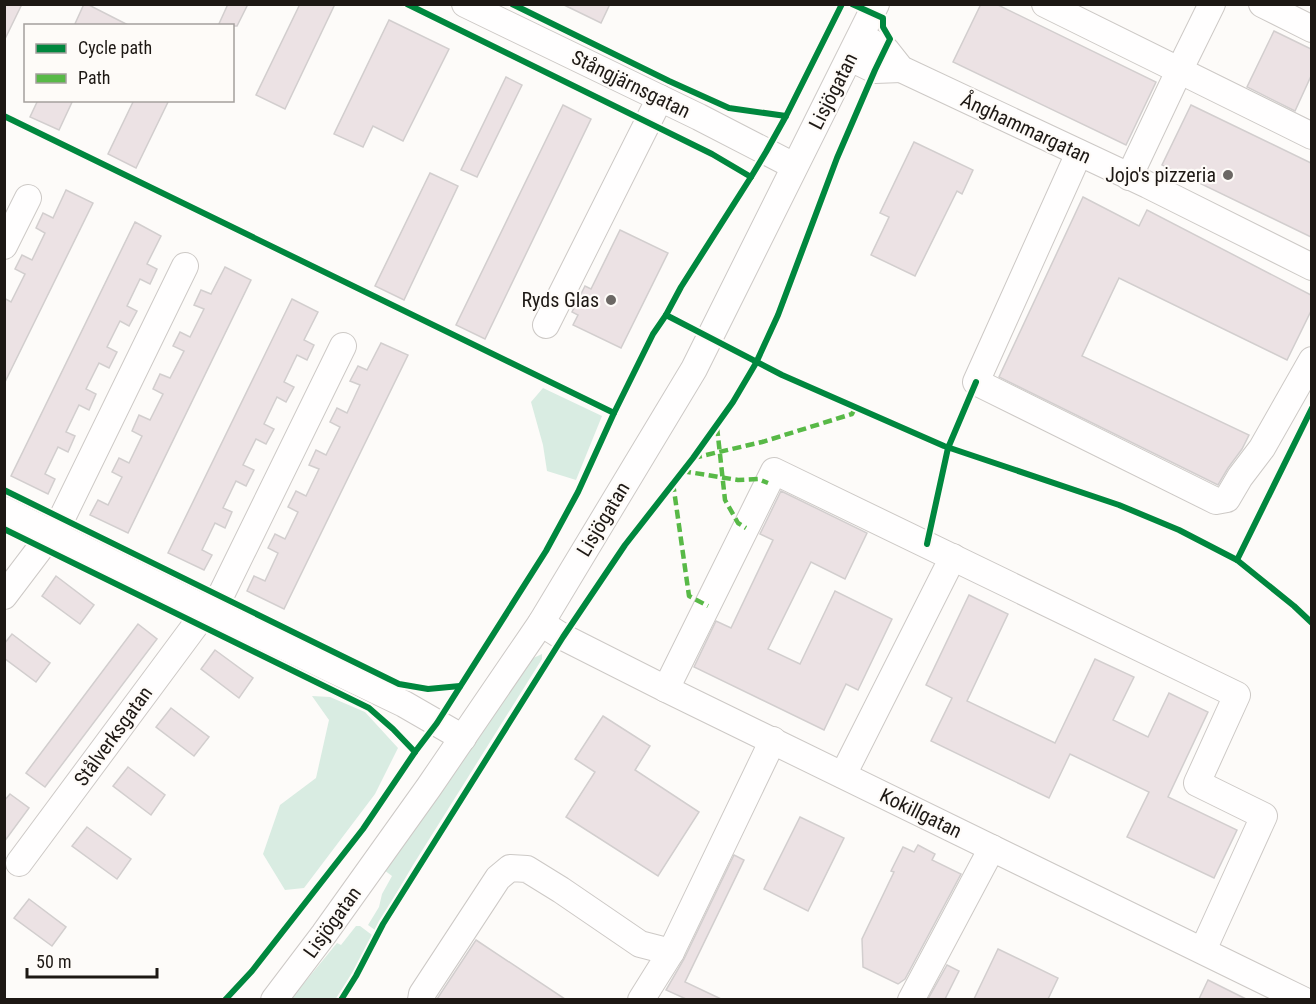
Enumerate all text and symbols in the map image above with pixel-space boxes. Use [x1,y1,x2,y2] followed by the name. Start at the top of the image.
[24,24,234,102] legend
[78,37,152,58] text: Cycle path
[568,45,694,123] street label: Stångjärnsgatan
[804,49,862,133] street label: Lisjögatan
[78,67,111,88] text: Path
[957,87,1095,169] street label: Ånghammargatan
[1105,163,1216,187] place label: Jojo's pizzeria
[1221,168,1235,182] marker: Jojo's pizzeria
[521,288,599,312] place label: Ryds Glas
[604,293,618,307] marker: Ryds Glas
[572,478,634,560] street label: Lisjögatan
[69,682,157,790] street label: Stålverksgatan
[876,783,966,843] street label: Kokillgatan
[298,882,366,962] street label: Lisjögatan
[27,941,158,979] scale bar
[36,951,71,972] text: 50 m

